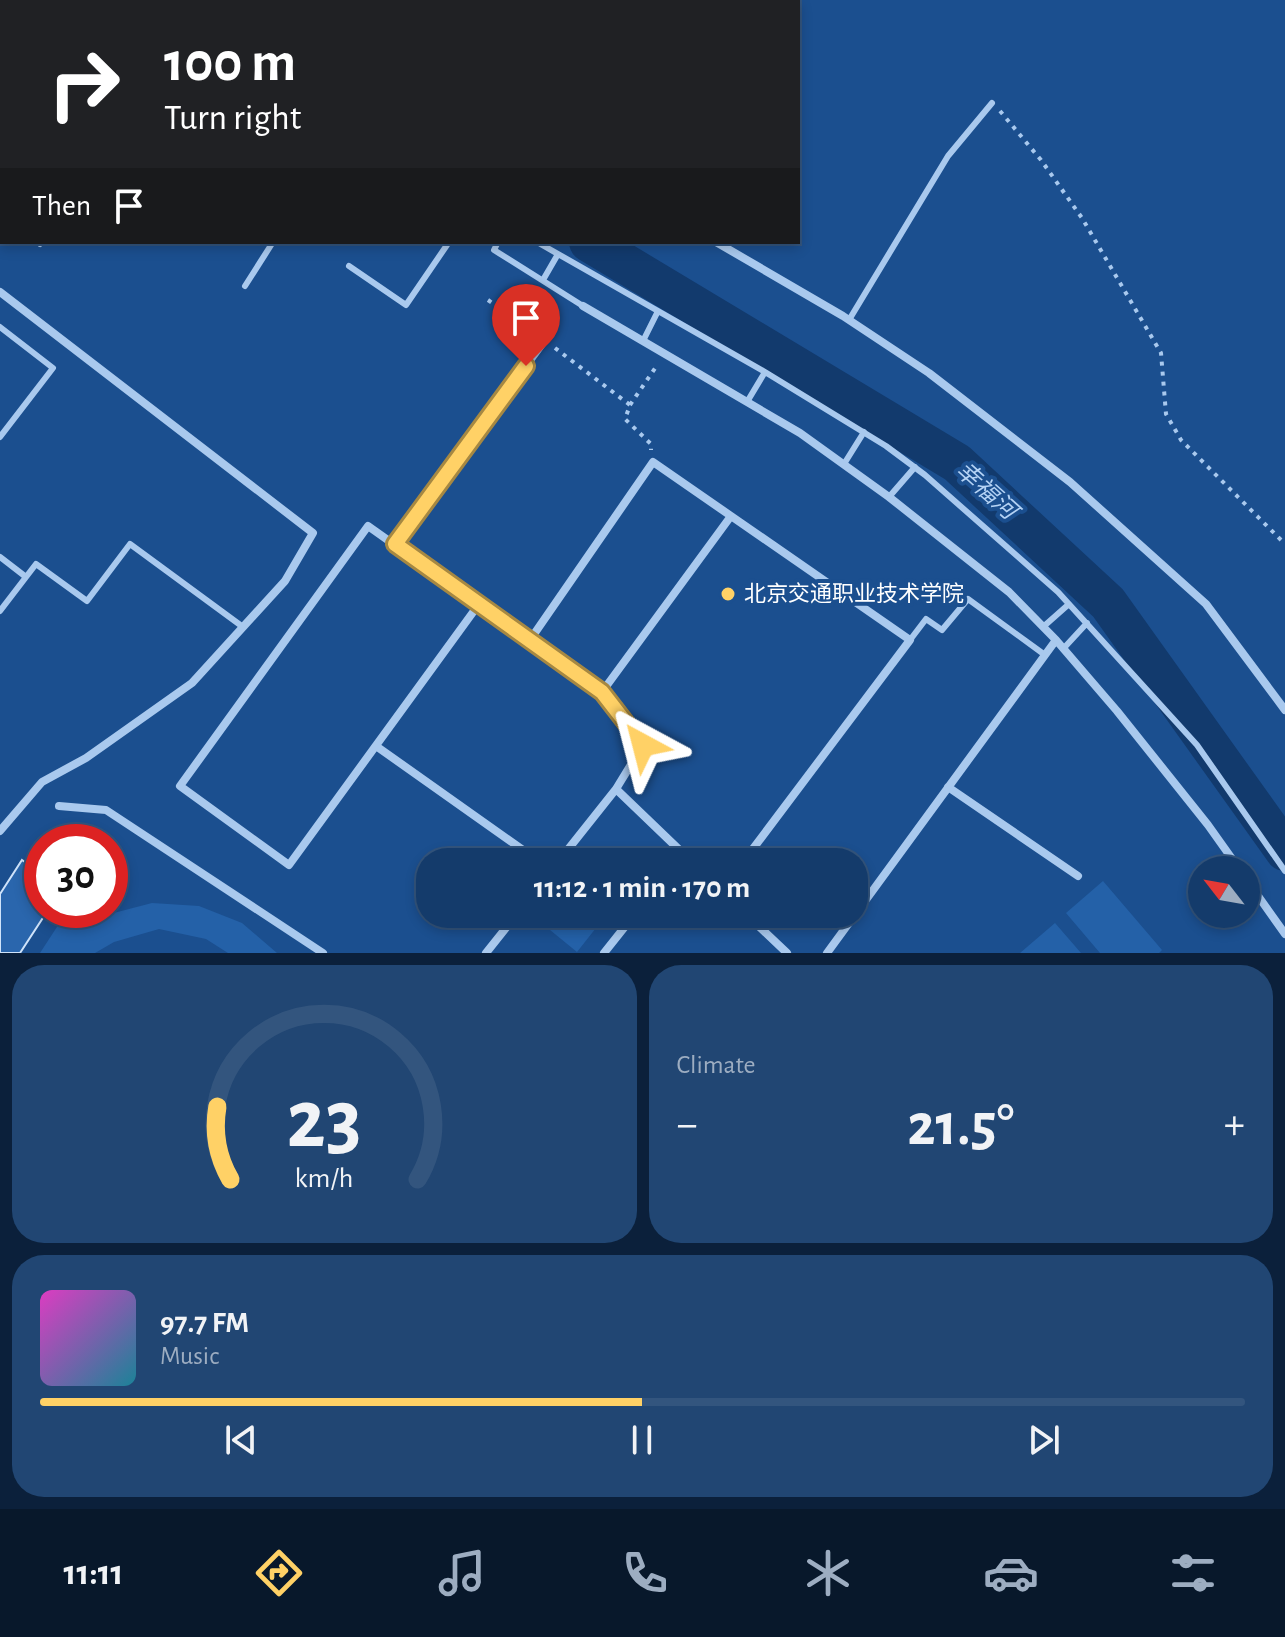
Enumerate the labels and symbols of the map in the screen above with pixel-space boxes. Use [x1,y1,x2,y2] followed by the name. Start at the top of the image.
[492,284,560,366] pin
[951,457,1025,527] water label: 幸福河
[744,582,964,605] place label: 北京交通职业技术学院
[719,585,737,603] marker: 北京交通职业技术学院
[601,703,685,787] position arrow
[24,824,128,928] speed limit sign: 30
[1188,856,1260,928] north arrow

